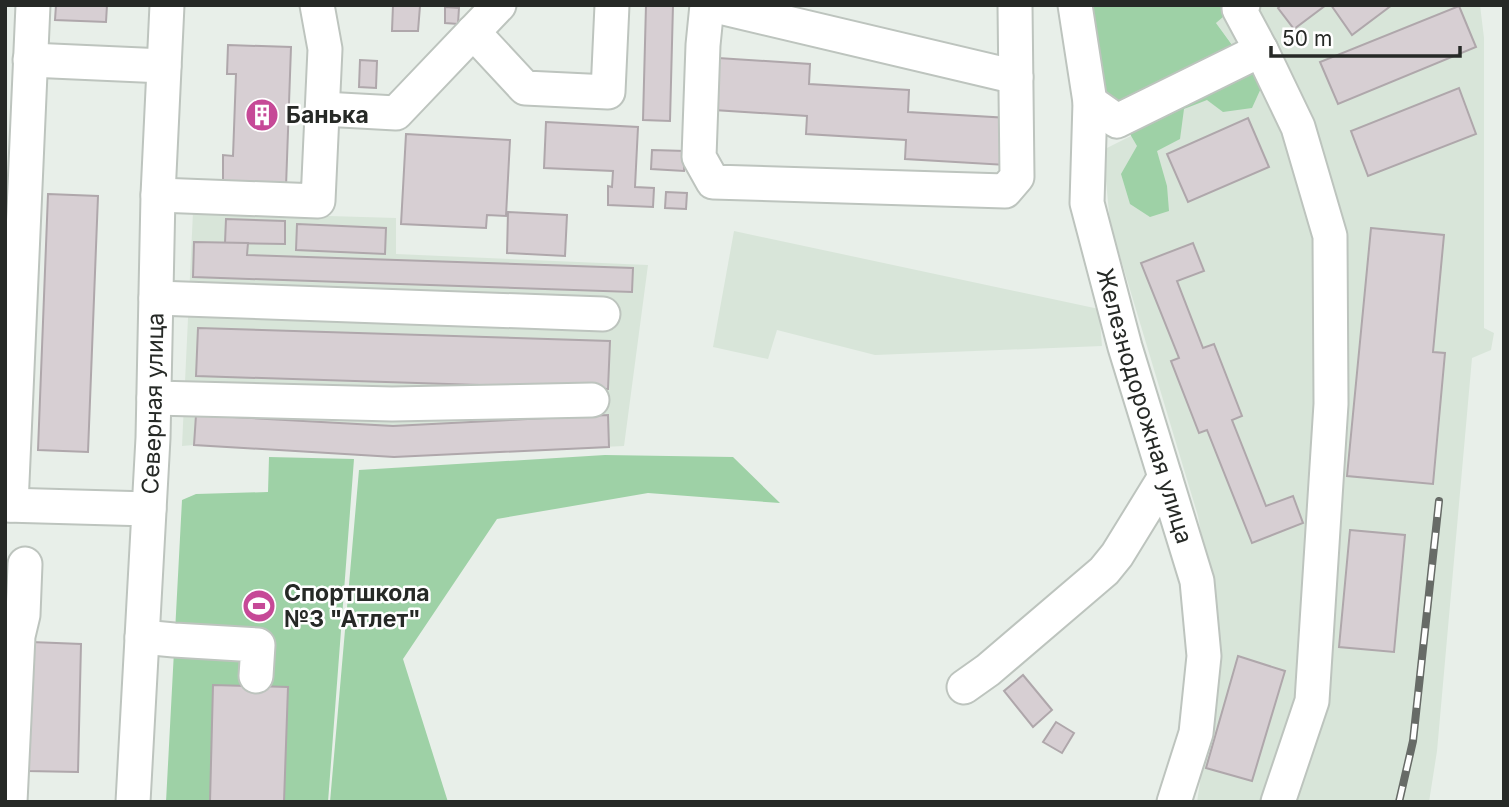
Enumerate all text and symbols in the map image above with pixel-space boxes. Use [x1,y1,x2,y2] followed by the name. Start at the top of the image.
[1271,14,1460,58] scale bar
[1282,26,1332,51] text: 50 m
[243,96,281,134] building icon: Банька
[286,101,369,129] place label: Банька
[1091,265,1199,547] street label: Железнодорожная улица
[136,312,170,495] street label: Северная улица
[284,579,430,633] place label: Спортшкола №3 "Атлет"
[240,587,278,625] sports icon: Спортшкола №3 "Атлет"

